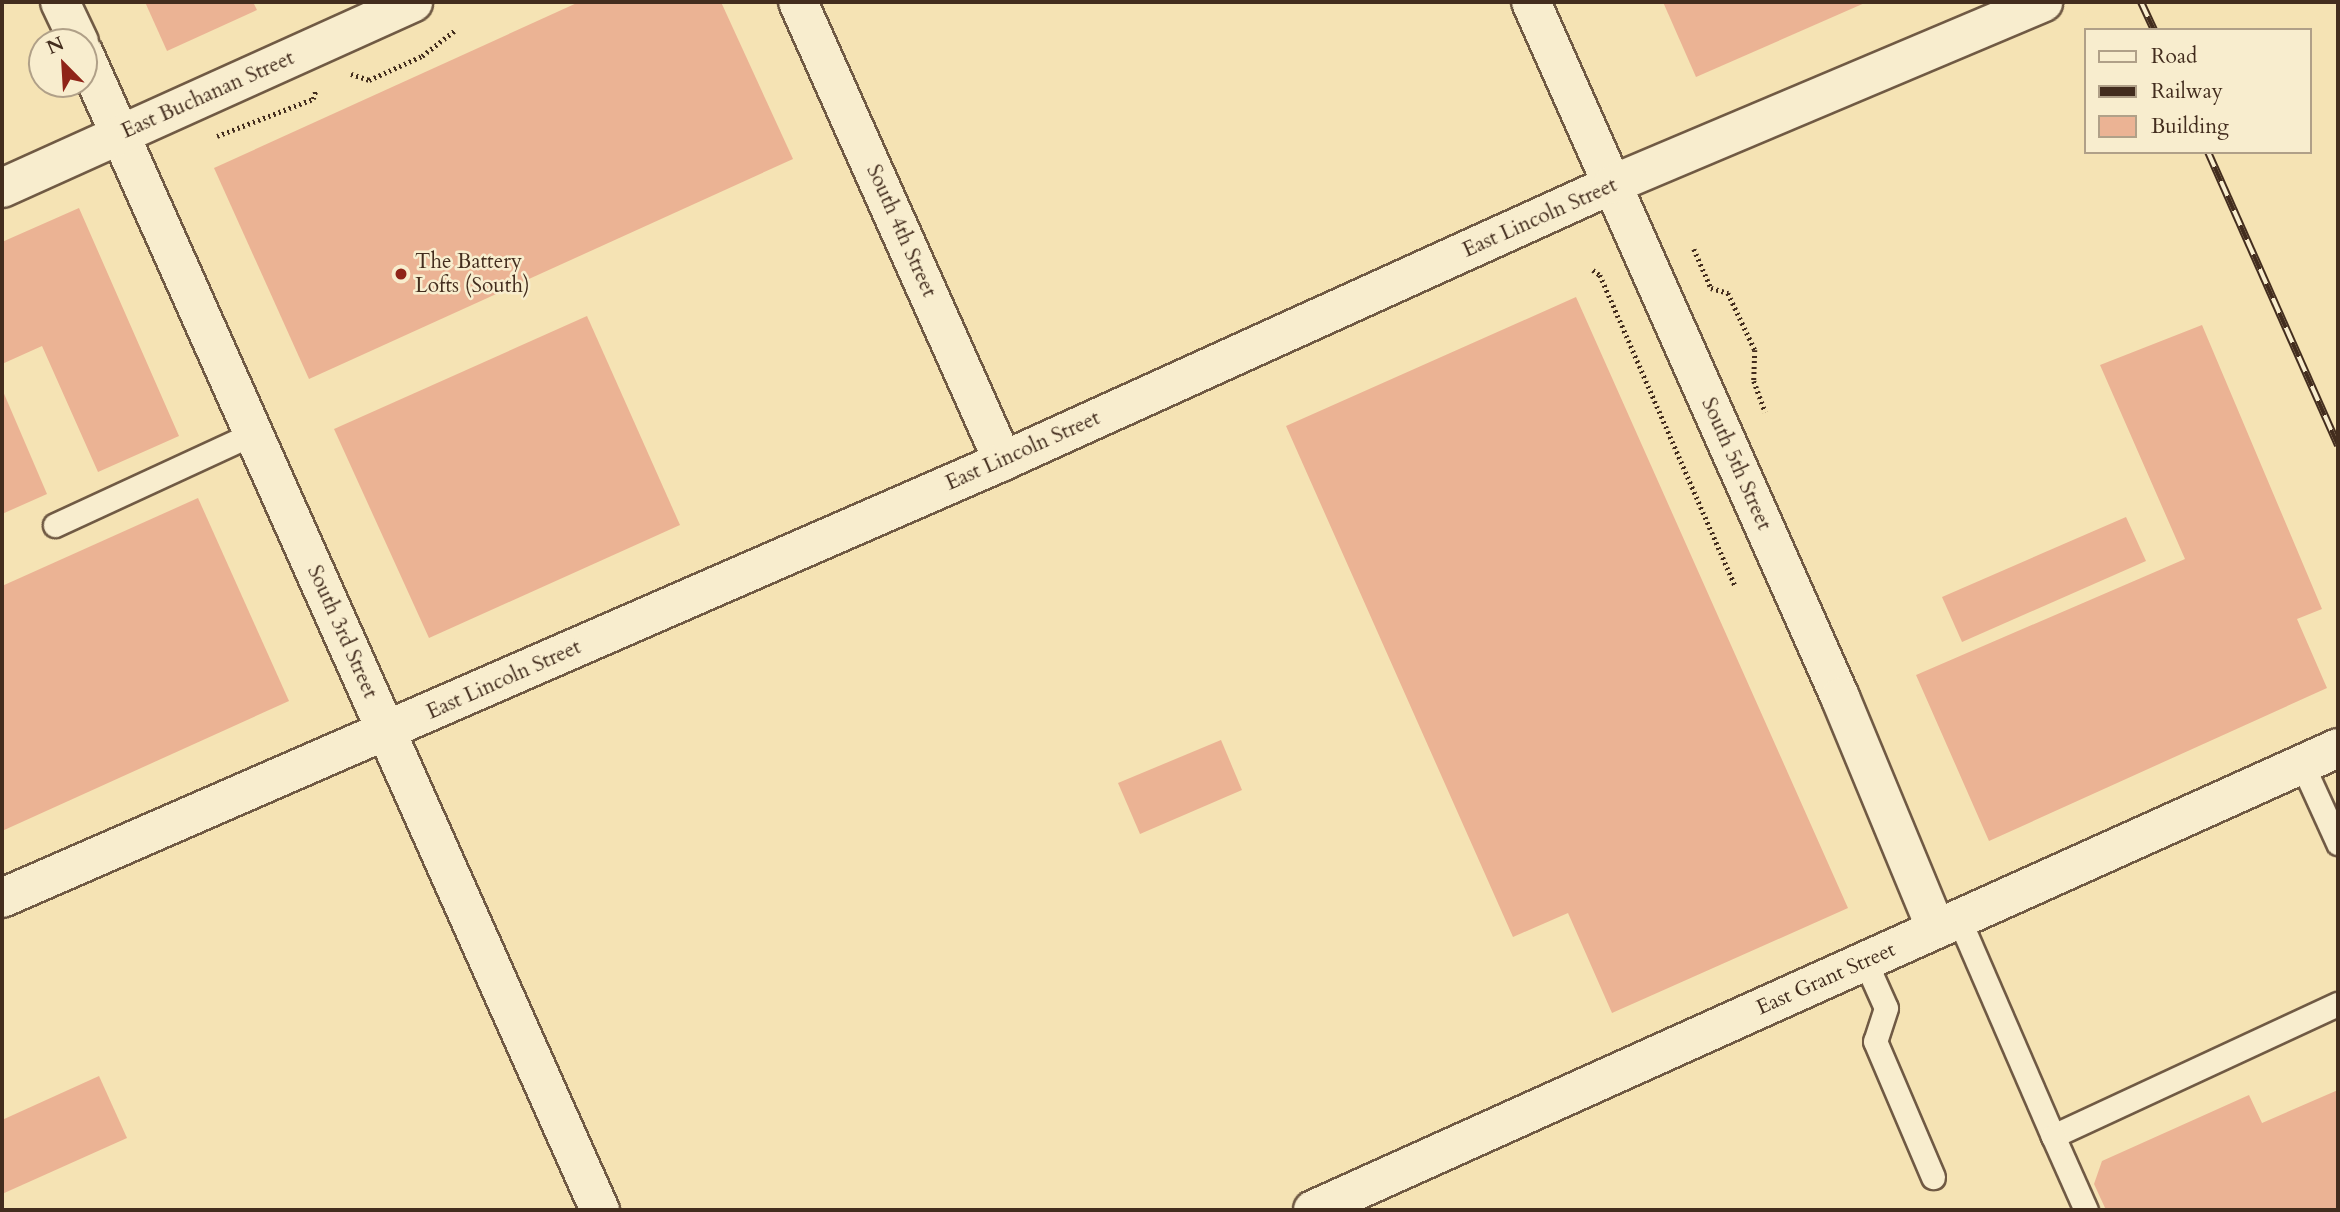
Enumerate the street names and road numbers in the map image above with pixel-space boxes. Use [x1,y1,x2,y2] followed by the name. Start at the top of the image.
[118,46,298,144] street label: East Buchanan Street
[861,161,941,301] street label: South 4th Street
[1459,173,1621,263] street label: East Lincoln Street
[1696,394,1776,534] street label: South 5th Street
[942,406,1104,496] street label: East Lincoln Street
[301,562,383,702] street label: South 3rd Street
[423,635,585,725] street label: East Lincoln Street
[1753,937,1899,1021] street label: East Grant Street

